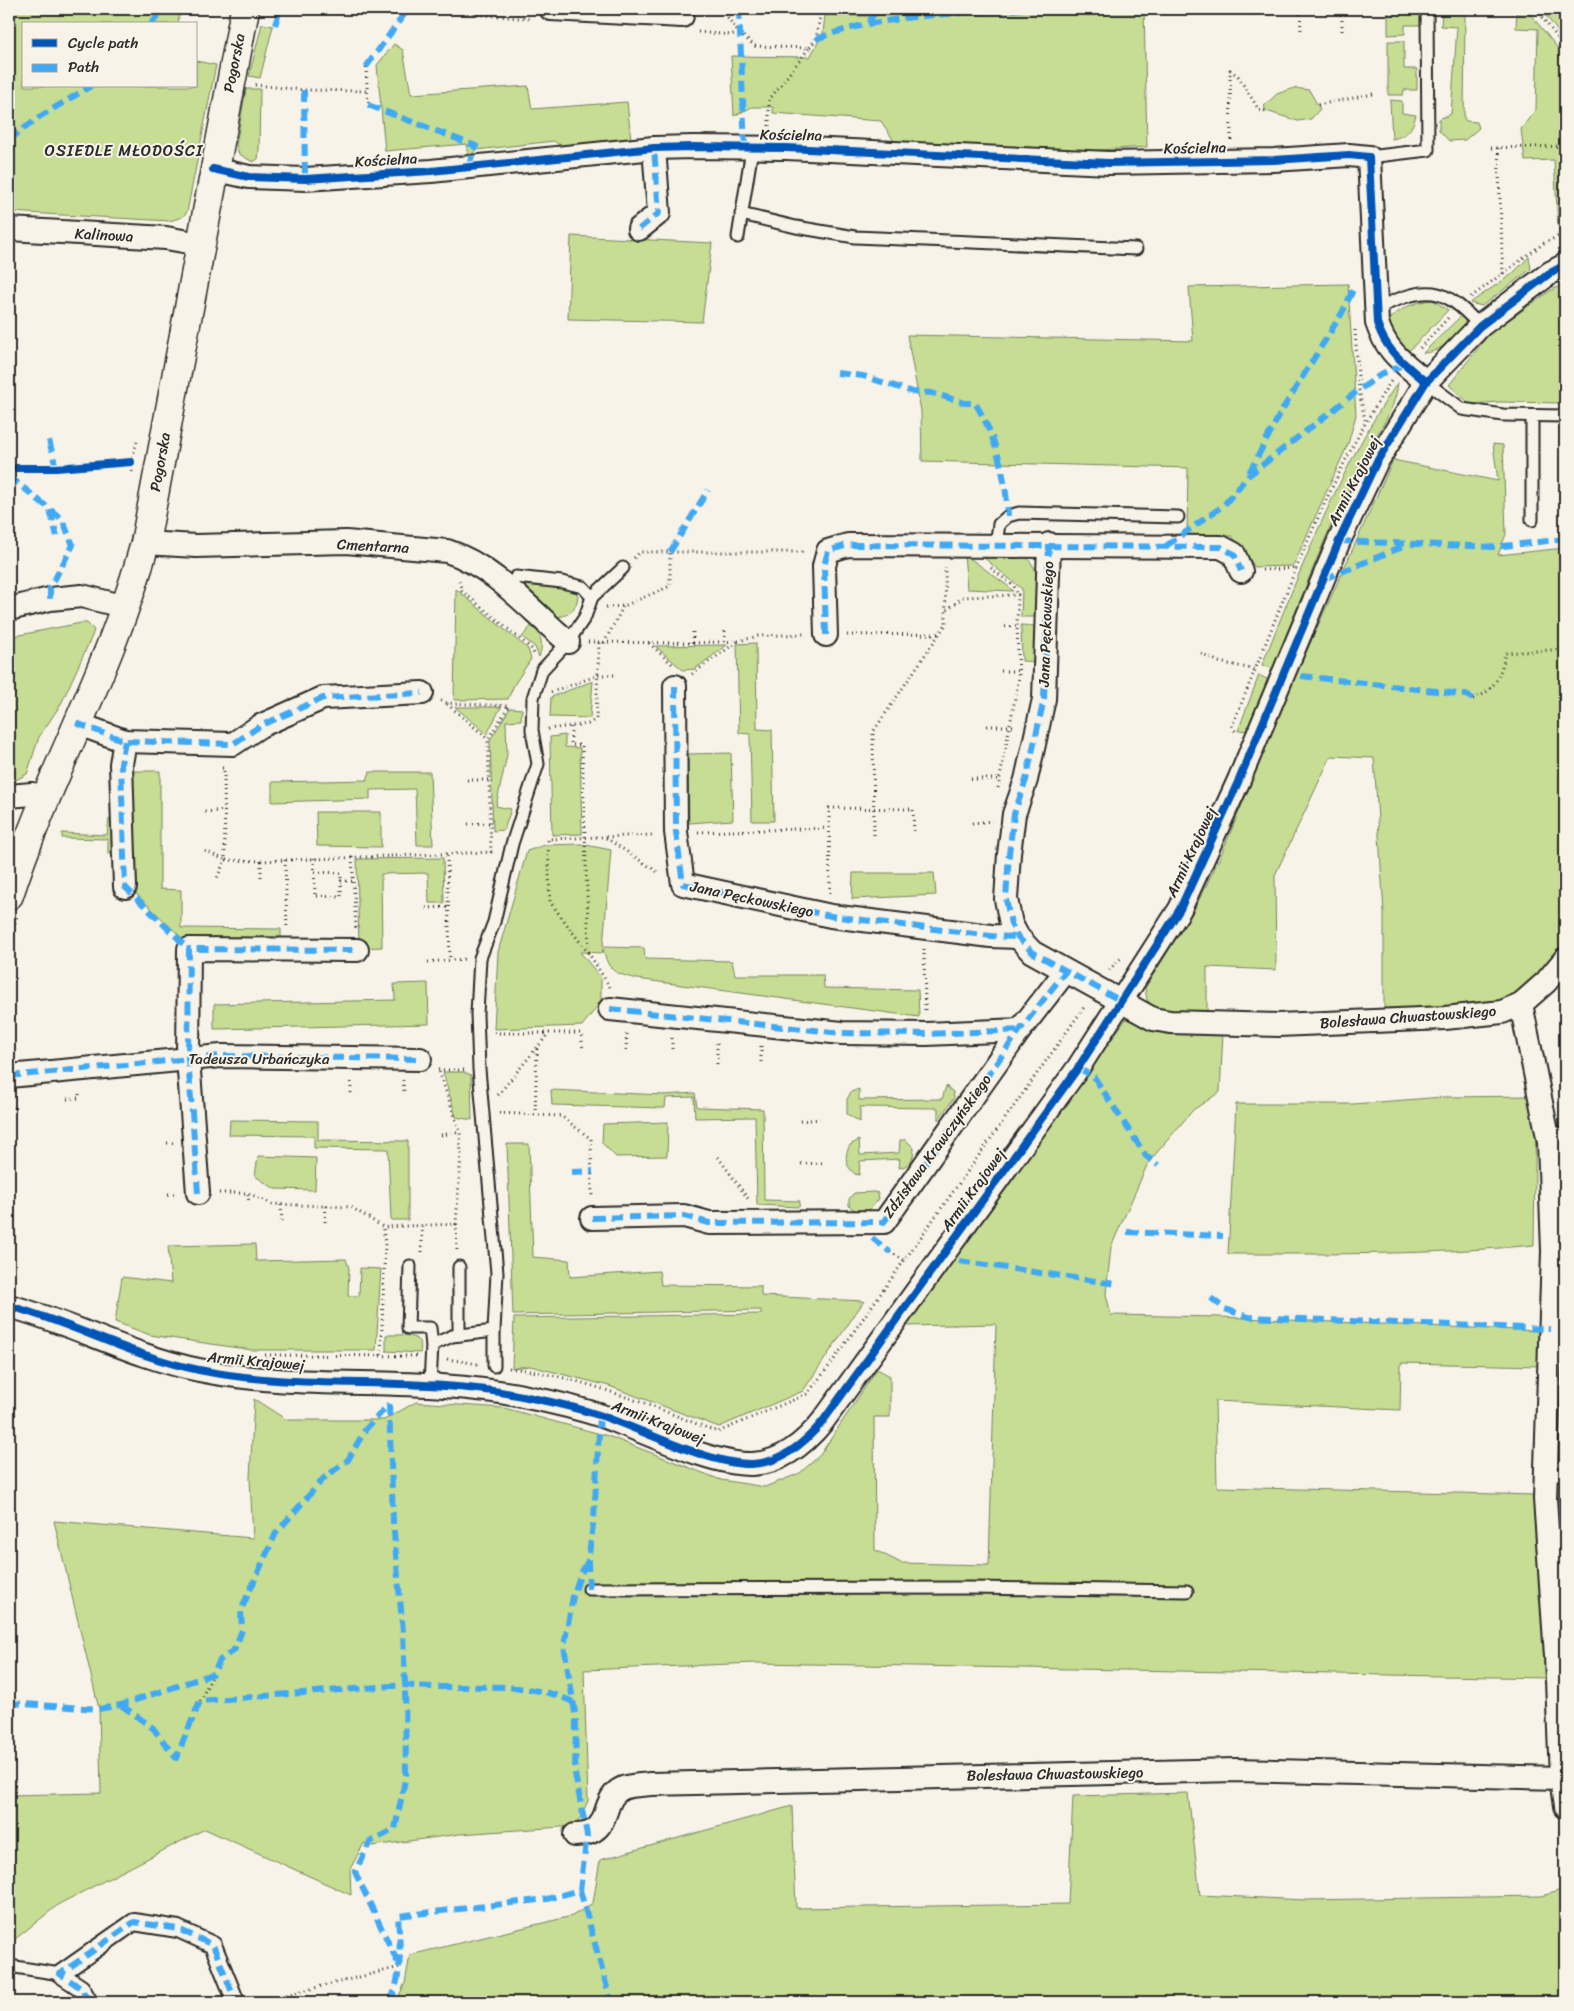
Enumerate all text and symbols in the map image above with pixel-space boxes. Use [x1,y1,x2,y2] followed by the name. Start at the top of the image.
[22,22,198,88] legend
[68,30,139,56] text: Cycle path
[216,31,253,95] street label: Pogorska
[68,54,99,80] text: Path
[760,121,823,149] street label: Kościelna
[1164,134,1227,162] street label: Kościelna
[45,136,204,165] district label: OSIEDLE MŁODOŚCI
[354,145,418,175] street label: Kościelna
[74,220,134,250] street label: Kalinowa
[142,430,178,494] street label: Pogorska
[1320,431,1388,531] street label: Armii Krajowej
[336,531,410,561] street label: Cmentarna
[1031,560,1061,688] street label: Jana Pęckowskiego
[1158,802,1224,903] street label: Armii Krajowej
[687,873,817,925] street label: Jana Pęckowskiego
[1319,998,1498,1036] street label: Bolesława Chwastowskiego
[188,1046,330,1072] street label: Tadeusza Urbańczyka
[876,1068,999,1224] street label: Zdzisława Krawczyńskiego
[933,1142,1013,1238] street label: Armii Krajowej
[205,1344,306,1378] street label: Armii Krajowej
[607,1392,709,1452] street label: Armii Krajowej
[966,1759,1144,1789] street label: Bolesława Chwastowskiego

